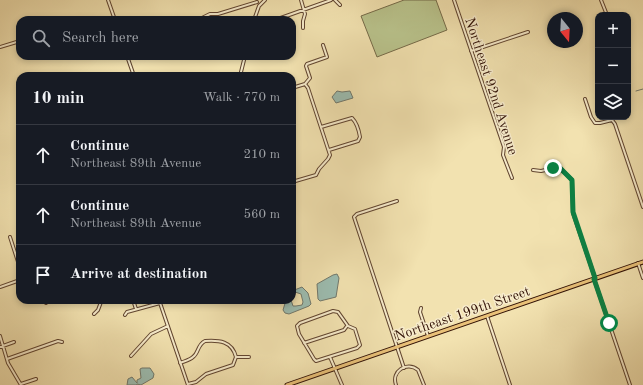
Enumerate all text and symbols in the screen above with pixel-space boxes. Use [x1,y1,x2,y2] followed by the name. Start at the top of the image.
[547,12,583,48] north arrow
[595,12,631,120] map controls
[595,12,631,48] button: +
[16,16,296,60] search box
[462,16,520,157] street label: Northeast 92nd Avenue
[30,27,52,49] icon: search
[62,31,139,46] text: Search here
[595,48,631,84] button: −
[595,84,631,120] button: layers
[32,90,85,107] text: 10 min
[203,91,280,104] text: Walk · 770 m
[70,139,129,154] text: Continue
[32,144,54,166] icon: ahead
[243,148,280,161] text: 210 m
[70,157,201,170] text: Northeast 89th Avenue
[544,159,562,177] route end
[70,199,129,214] text: Continue
[32,204,54,226] icon: ahead
[243,208,280,221] text: 560 m
[70,217,201,230] text: Northeast 89th Avenue
[32,264,54,286] icon: arrive
[70,267,208,282] text: Arrive at destination
[393,284,532,344] street label: Northeast 199th Street
[600,314,618,332] route start

